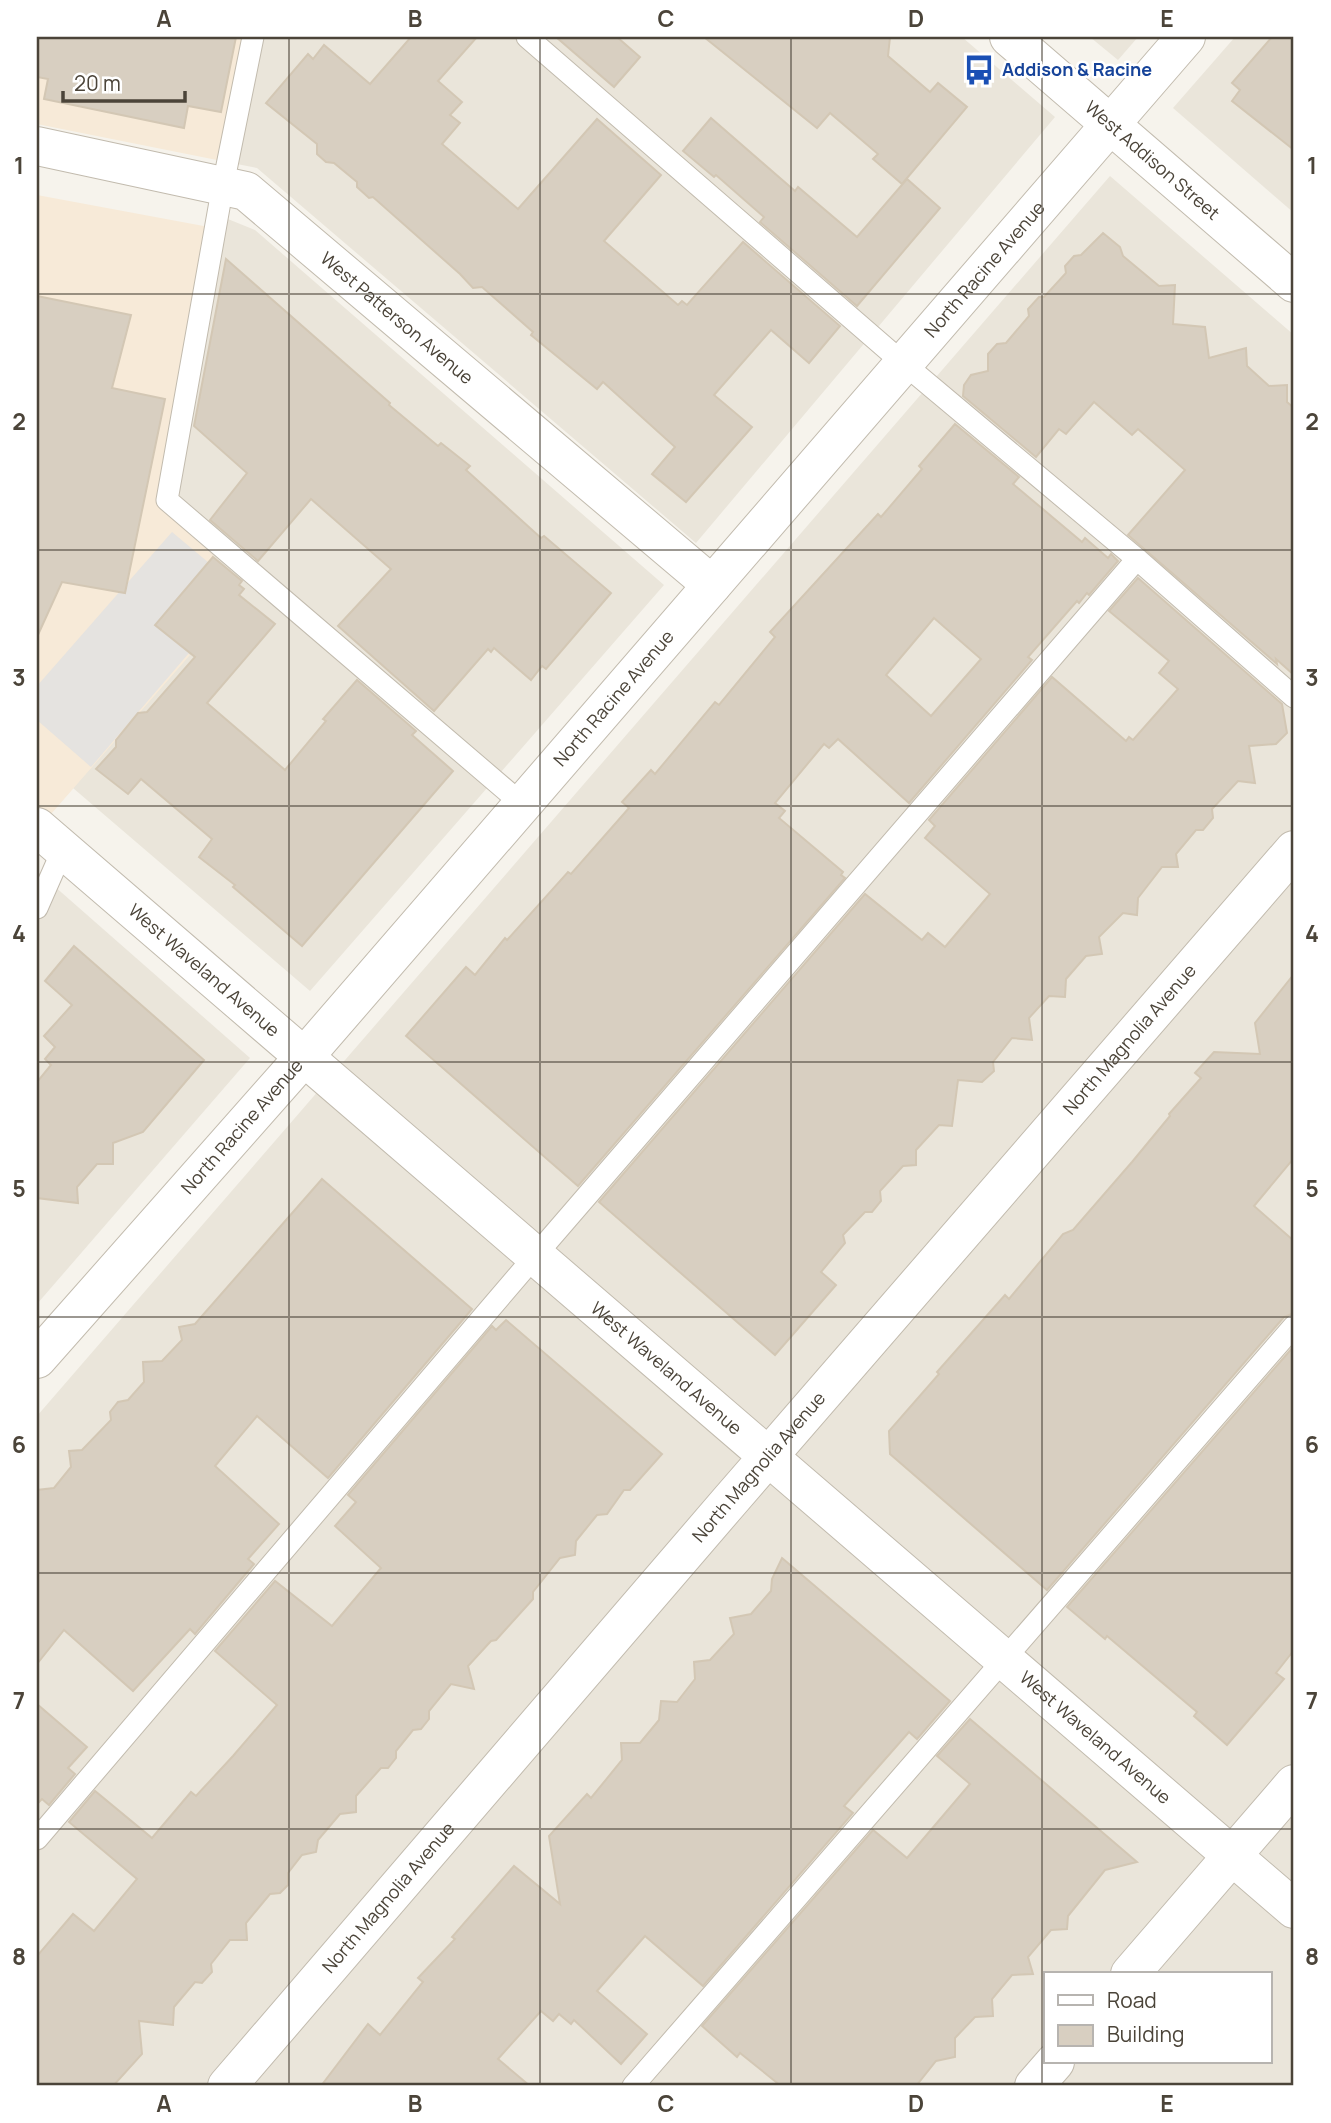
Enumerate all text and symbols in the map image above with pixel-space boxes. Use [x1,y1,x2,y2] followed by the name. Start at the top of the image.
[156,2,172,34] text: A
[408,2,422,34] text: B
[658,2,675,34] text: C
[908,2,924,34] text: D
[1160,2,1174,34] text: E
[962,53,996,87] bus stop icon: Addison & Racine
[1002,57,1152,81] place label: Addison & Racine
[63,60,186,104] scale bar
[74,69,121,97] text: 20 m
[1080,95,1225,225] street label: West Addison Street
[14,149,24,181] text: 1
[1307,149,1317,181] text: 1
[919,196,1050,342] street label: North Racine Avenue
[316,246,479,389] street label: West Patterson Avenue
[12,405,26,437] text: 2
[1305,405,1319,437] text: 2
[548,625,679,771] street label: North Racine Avenue
[12,661,26,693] text: 3
[1305,661,1319,693] text: 3
[124,898,285,1042] street label: West Waveland Avenue
[12,917,26,949] text: 4
[1305,917,1319,949] text: 4
[1057,959,1201,1119] street label: North Magnolia Avenue
[175,1053,308,1199] street label: North Racine Avenue
[12,1172,26,1204] text: 5
[1305,1172,1319,1204] text: 5
[586,1296,747,1440] street label: West Waveland Avenue
[686,1386,830,1547] street label: North Magnolia Avenue
[12,1428,26,1460] text: 6
[1305,1428,1319,1460] text: 6
[1015,1665,1176,1809] street label: West Waveland Avenue
[13,1684,25,1716] text: 7
[1306,1684,1318,1716] text: 7
[316,1817,459,1978] street label: North Magnolia Avenue
[12,1940,26,1972] text: 8
[1305,1940,1319,1972] text: 8
[1044,1972,1272,2064] legend
[1107,1986,1157,2014] text: Road
[1107,2020,1184,2048] text: Building
[156,2087,172,2119] text: A
[408,2087,422,2119] text: B
[658,2087,675,2119] text: C
[908,2087,924,2119] text: D
[1160,2087,1174,2119] text: E

